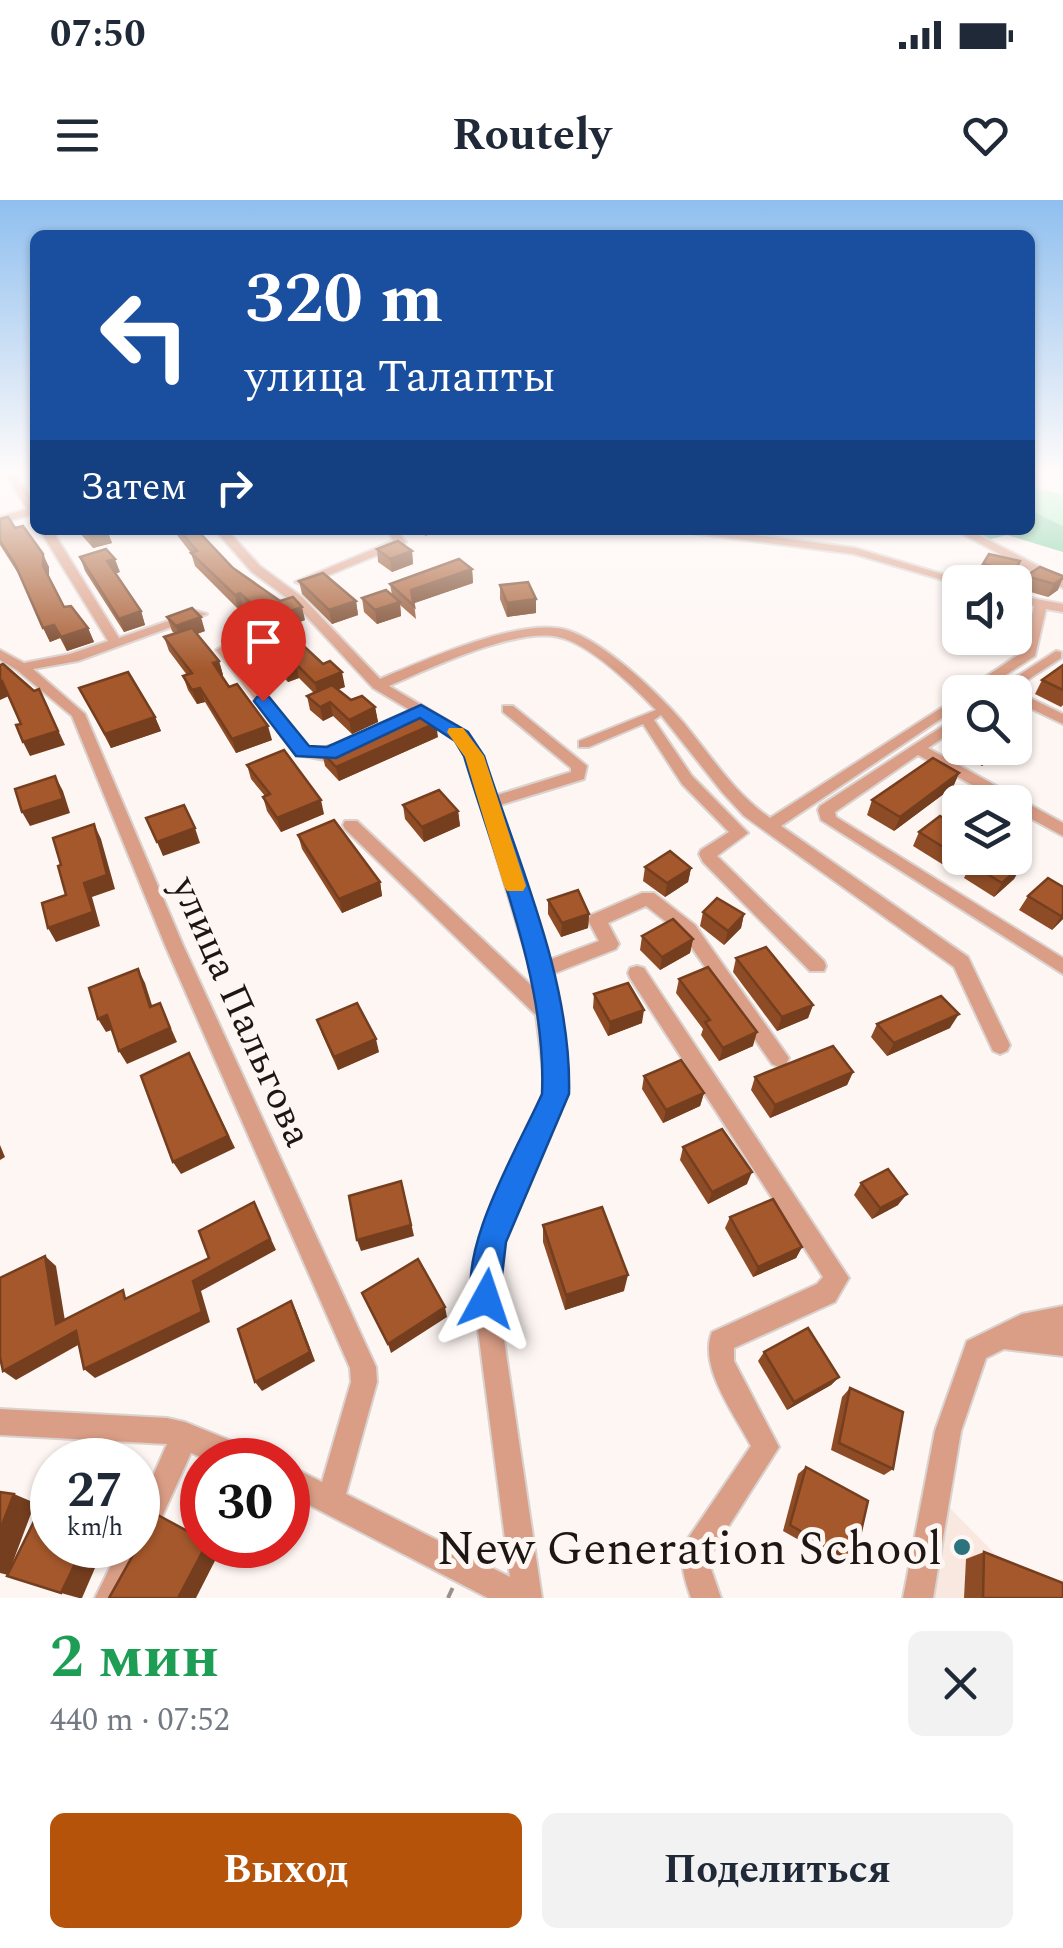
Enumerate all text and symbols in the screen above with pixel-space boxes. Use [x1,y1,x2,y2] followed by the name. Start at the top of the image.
[50,6,145,64] text: 07:50
[452,101,611,170] text: Routely
[50,108,105,163] icon: menu
[958,108,1013,163] icon: heart
[245,247,443,353] text: 320 m
[80,270,210,400] icon: left
[245,343,556,412] text: улица Талапты
[80,459,187,517] text: Затем
[207,460,262,515] icon: right
[942,565,1032,875] map controls
[942,565,1032,655] button: sound
[221,599,306,702] pin
[236,614,291,669] icon: arrive
[942,675,1032,765] button: search
[942,785,1032,875] button: layers
[153,866,328,1158] street label: улица Пальгова
[434,1247,538,1351] position arrow
[180,1438,310,1568] speed limit sign: 30
[67,1453,123,1529] text: 27
[67,1509,123,1547] text: km/h
[437,1513,942,1586] place label: New Generation School
[951,1536,973,1558] marker: New Generation School
[50,1612,219,1704] text: 2 мин
[908,1631,1013,1736] button: close
[50,1696,230,1745] text: 440 m · 07:52
[50,1813,522,1928] button: Выход
[542,1813,1013,1928] button: Поделиться

